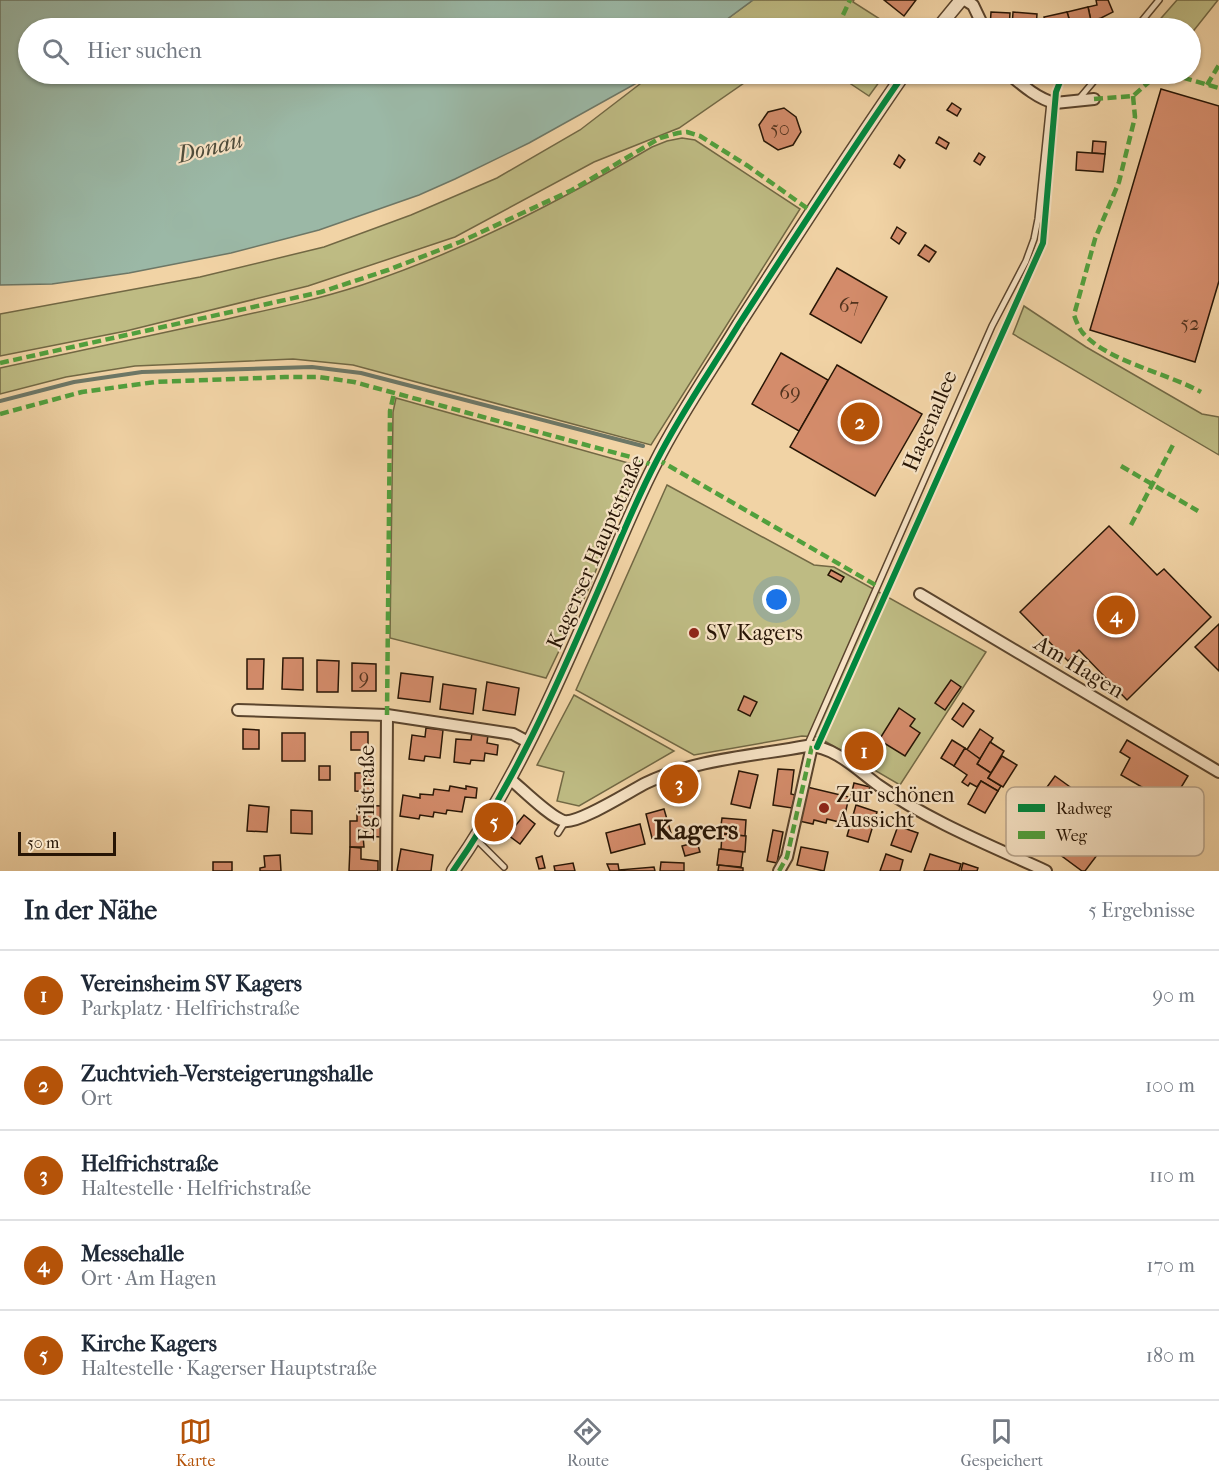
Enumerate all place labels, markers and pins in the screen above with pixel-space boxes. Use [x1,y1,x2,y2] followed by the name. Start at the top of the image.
[840,400,880,444] pin: 2
[1096,592,1136,638] pin: 4
[706,620,803,646] place label: SV Kagers
[687,626,701,640] marker: SV Kagers
[844,728,884,774] pin: 1
[660,762,698,806] pin: 3
[835,782,955,833] place label: Zur schönen Aussicht
[474,800,514,844] pin: 5
[817,801,831,815] marker: Zur schönen Aussicht

